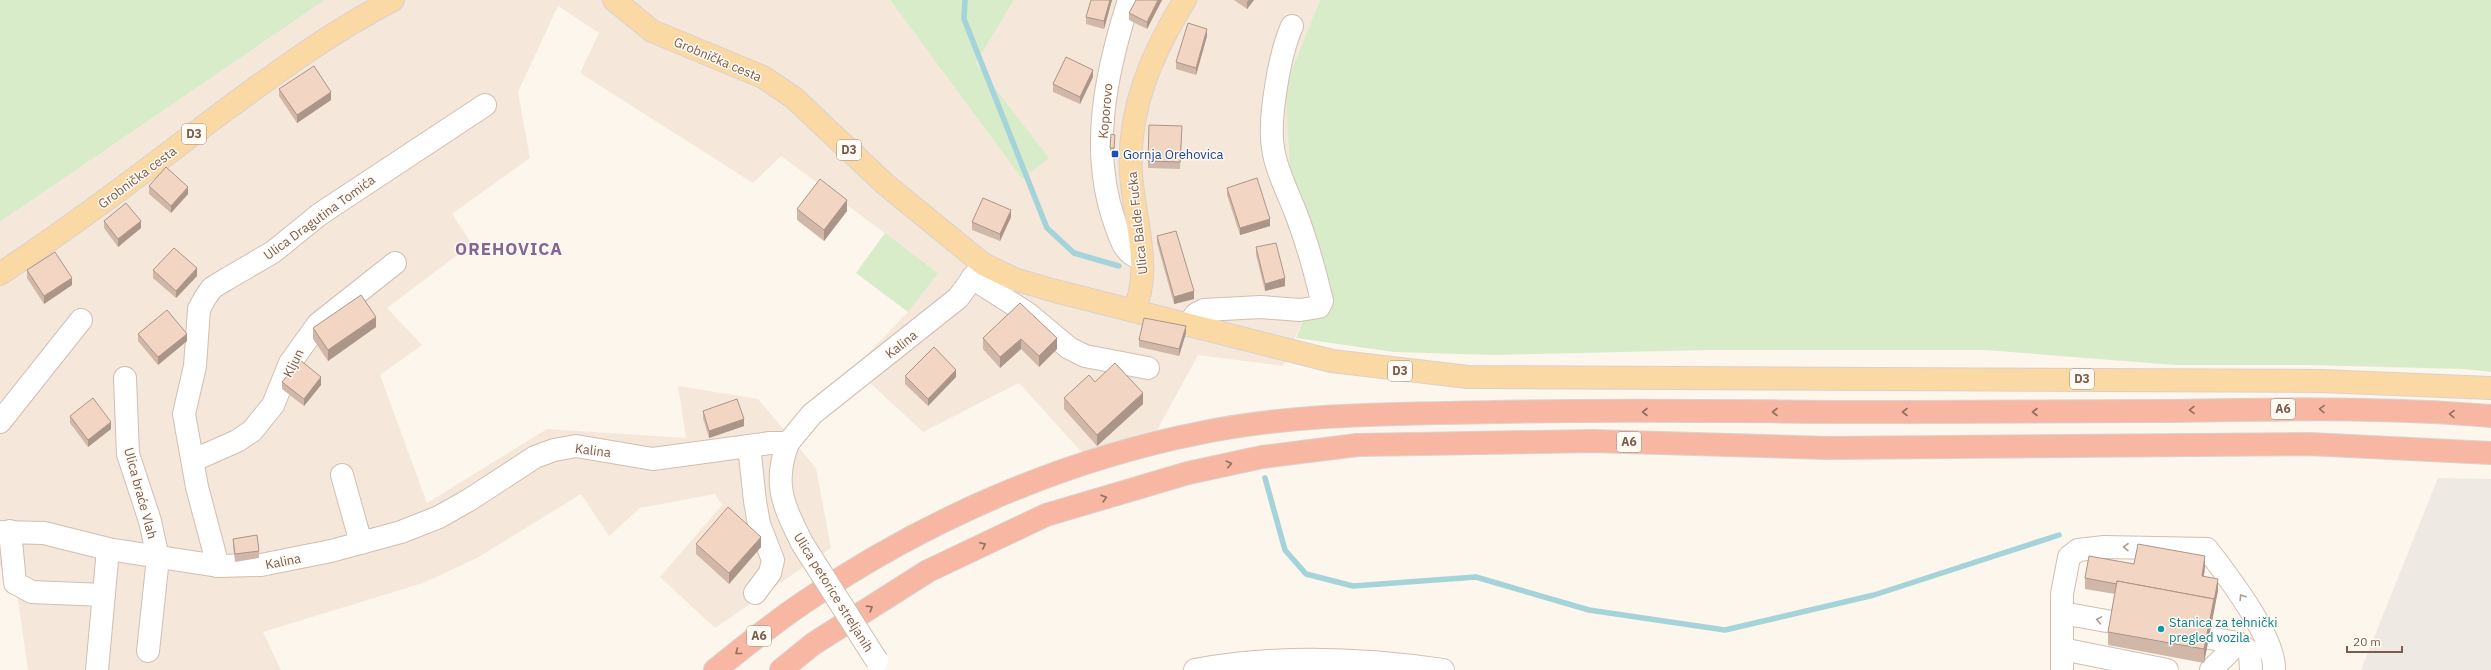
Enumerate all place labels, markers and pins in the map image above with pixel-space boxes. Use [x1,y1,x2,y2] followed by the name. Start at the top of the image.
[1123,146,1224,163] place label: Gornja Orehovica
[1110,149,1120,159] marker: Gornja Orehovica
[2169,614,2278,646] place label: Stanica za tehnički pregled vozila
[2156,624,2166,634] marker: Stanica za tehnički pregled vozila

